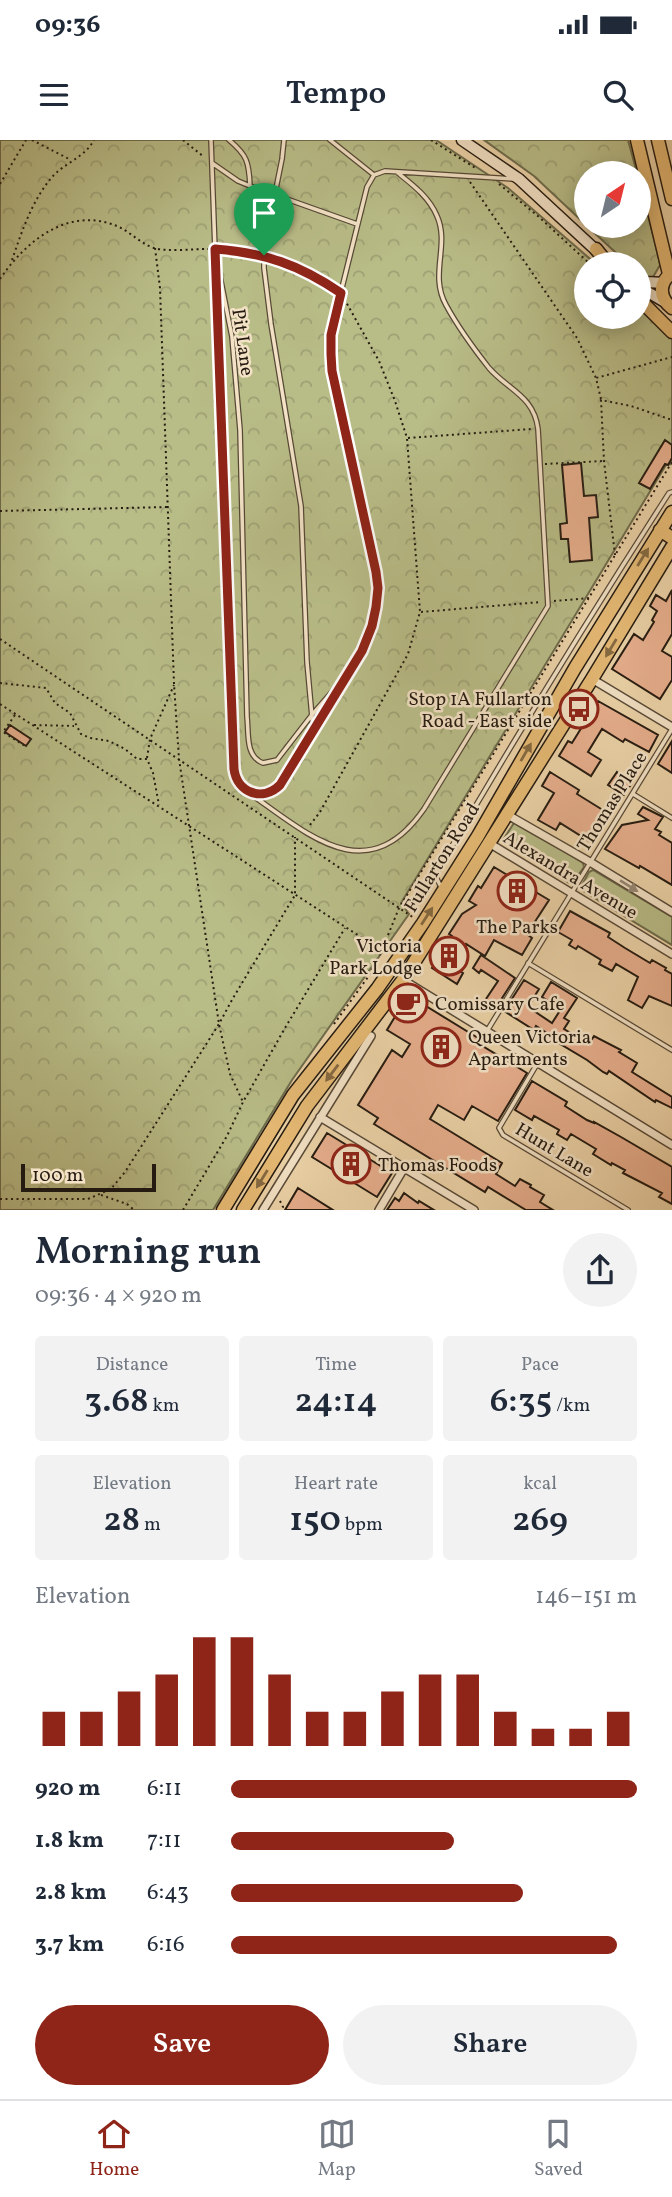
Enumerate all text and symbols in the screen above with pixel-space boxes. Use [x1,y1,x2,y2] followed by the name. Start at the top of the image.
[35,7,100,43] text: 09:36
[286,73,386,117] text: Tempo
[35,76,73,114] icon: menu
[599,76,637,114] icon: search
[574,161,651,238] north arrow
[574,161,651,329] map controls
[234,183,294,255] pin
[245,194,283,232] icon: arrive
[574,252,651,329] button: locate
[224,307,260,378] street label: Pit Lane
[637,547,650,567] one-way arrow
[605,638,618,657] one-way arrow
[408,687,552,735] place label: Stop 1A Fullarton Road - East side
[558,688,600,730] bus stop icon: Stop 1A Fullarton Road - East side
[520,742,532,762] one-way arrow
[571,747,654,857] street label: Thomas Place
[399,798,487,918] street label: Fullarton Road
[498,825,642,926] street label: Alexandra Avenue
[496,870,538,912] building icon: The Parks
[619,879,638,892] one-way arrow
[421,906,434,925] one-way arrow
[476,915,558,941] place label: The Parks
[329,934,422,982] place label: Victoria Park Lodge
[428,935,470,977] building icon: Victoria Park Lodge
[387,982,429,1024] cafe icon: Comissary Cafe
[435,992,565,1018] place label: Comissary Cafe
[468,1025,591,1073] place label: Queen Victoria Apartments
[420,1026,462,1068] building icon: Queen Victoria Apartments
[326,1064,340,1082] one-way arrow
[510,1117,598,1184] street label: Hunt Lane
[330,1143,372,1185] building icon: Thomas Foods
[378,1153,497,1179] place label: Thomas Foods
[21,1161,156,1193] scale bar
[32,1163,83,1189] text: 100 m
[256,1169,269,1189] one-way arrow
[35,1227,261,1280] text: Morning run
[563,1233,637,1307] button: share
[35,1280,202,1312] text: 09:36 · 4 × 920 m
[96,1352,168,1378] text: Distance
[315,1352,357,1378] text: Time
[521,1352,559,1378] text: Pace
[84,1378,149,1426] text: 3.68
[294,1378,378,1426] text: 24:14
[490,1378,552,1426] text: 6:35
[149,1393,180,1419] text: km
[552,1393,590,1419] text: /km
[93,1471,171,1497] text: Elevation
[294,1471,378,1497] text: Heart rate
[523,1471,557,1497] text: kcal
[103,1497,140,1545] text: 28
[289,1497,341,1545] text: 150
[512,1497,568,1545] text: 269
[140,1512,161,1538] text: m
[341,1512,383,1538] text: bpm
[35,1581,131,1613] text: Elevation
[535,1581,637,1613] text: 146–151 m
[35,1773,101,1805] text: 920 m
[147,1773,182,1805] text: 6:11
[35,1825,104,1857] text: 1.8 km
[147,1825,181,1857] text: 7:11
[35,1877,107,1909] text: 2.8 km
[147,1877,189,1909] text: 6:43
[35,1929,104,1961] text: 3.7 km
[147,1929,185,1961] text: 6:16
[35,2005,329,2085] button: Save
[343,2005,637,2085] button: Share
[89,2115,139,2183] tab: Home
[318,2115,356,2183] tab: Map
[534,2115,583,2183] tab: Saved

